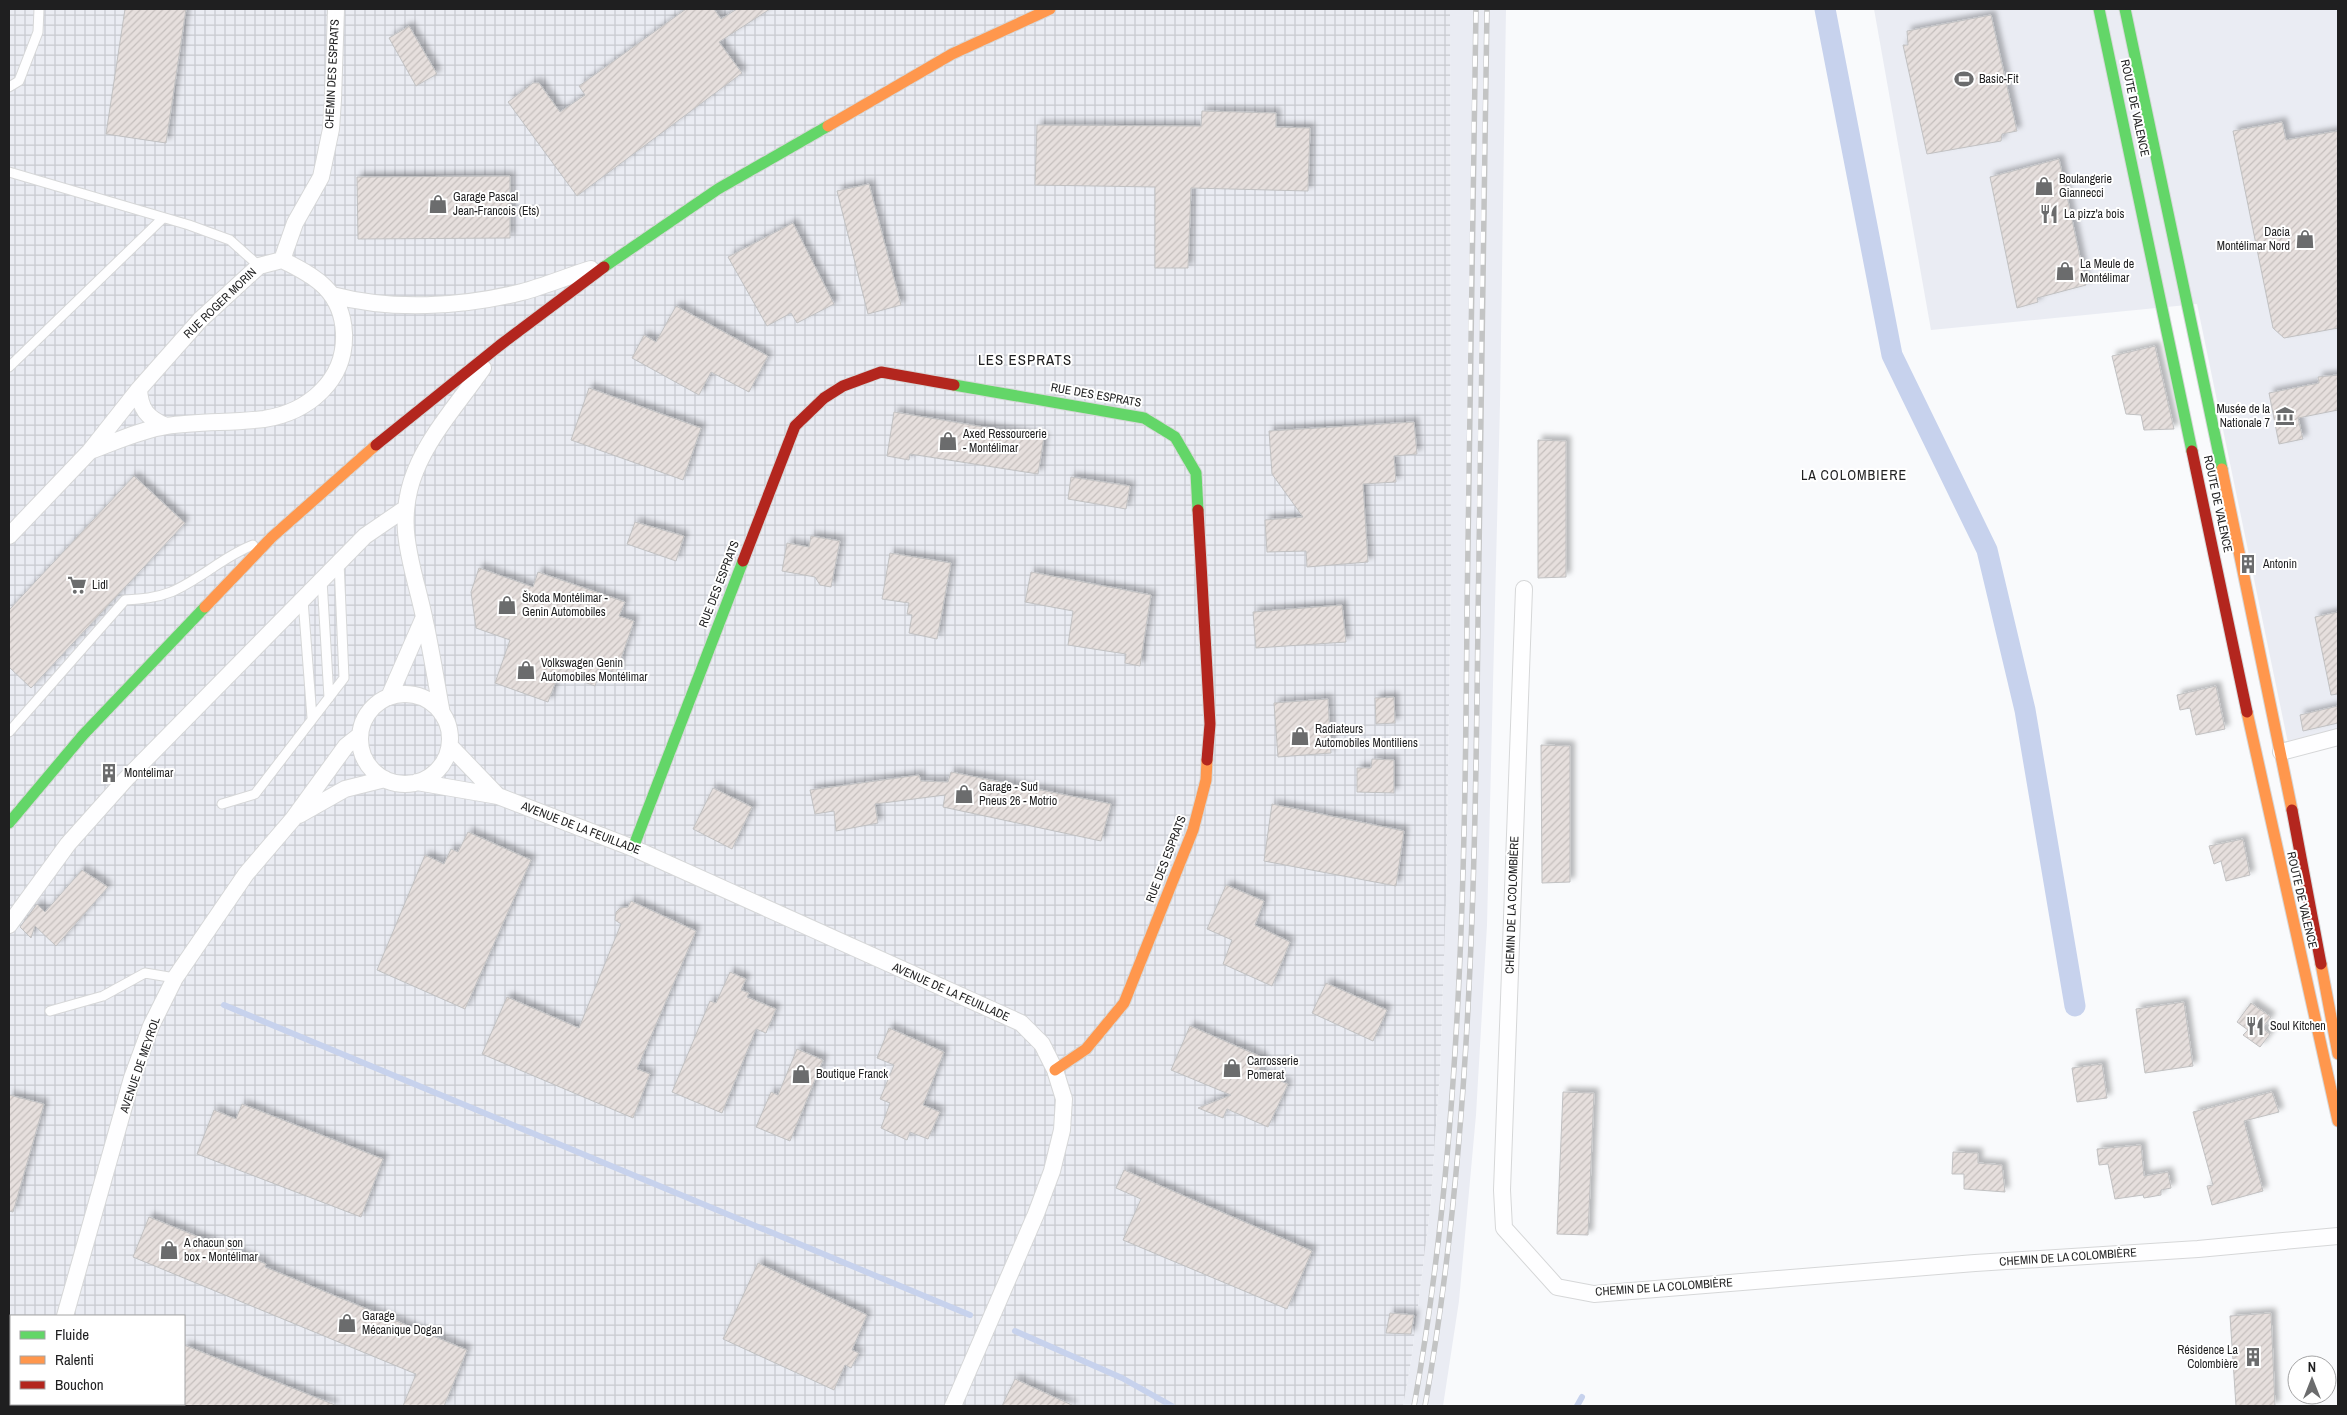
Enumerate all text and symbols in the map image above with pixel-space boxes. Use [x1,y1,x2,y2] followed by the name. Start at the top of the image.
[321,18,343,129] street label: CHEMIN DES ESPRATS
[2117,58,2153,158] street label: ROUTE DE VALENCE
[1953,68,1975,90] sports icon: Basic-Fit
[1979,71,2019,87] place label: Basic-Fit
[2059,171,2112,201] place label: Boulangerie Giannecci
[2033,175,2055,197] shop icon: Boulangerie Giannecci
[453,189,539,219] place label: Garage Pascal Jean-Francois (Ets)
[427,193,449,215] shop icon: Garage Pascal Jean-Francois (Ets)
[2038,203,2060,225] restaurant icon: La pizz'a bois
[2064,206,2125,222] place label: La pizz'a bois
[2217,224,2291,254] place label: Dacia Montélimar Nord
[2294,228,2316,250] shop icon: Dacia Montélimar Nord
[2080,256,2134,286] place label: La Meule de Montélimar
[2054,260,2076,282] shop icon: La Meule de Montélimar
[180,264,260,342] street label: RUE ROGER MORIN
[978,349,1072,370] district label: LES ESPRATS
[1049,379,1143,411] street label: RUE DES ESPRATS
[2216,401,2271,431] place label: Musée de la Nationale 7
[2274,405,2296,427] museum icon: Musée de la Nationale 7
[962,426,1047,456] place label: Axed Ressourcerie - Montélimar
[937,430,959,452] shop icon: Axed Ressourcerie - Montélimar
[2200,454,2236,554] street label: ROUTE DE VALENCE
[1801,466,1907,484] district label: LA COLOMBIERE
[695,538,743,630] street label: RUE DES ESPRATS
[2237,553,2259,575] building icon: Antonin
[2262,556,2297,572] place label: Antonin
[66,574,88,596] supermarket icon: Lidl
[92,577,108,593] place label: Lidl
[522,590,609,620] place label: Škoda Montélimar - Genin Automobiles
[496,594,518,616] shop icon: Škoda Montélimar - Genin Automobiles
[540,655,648,685] place label: Volkswagen Genin Automobiles Montélimar
[515,659,537,681] shop icon: Volkswagen Genin Automobiles Montélimar
[1314,721,1418,751] place label: Radiateurs Automobiles Montiliens
[1289,725,1311,747] shop icon: Radiateurs Automobiles Montiliens
[98,762,120,784] building icon: Montelimar
[124,765,174,781] place label: Montelimar
[979,779,1057,809] place label: Garage - Sud Pneus 26 - Motrio
[953,783,975,805] shop icon: Garage - Sud Pneus 26 - Motrio
[518,797,643,858] street label: AVENUE DE LA FEUILLADE
[1142,813,1190,905] street label: RUE DES ESPRATS
[1502,836,1522,974] street label: CHEMIN DE LA COLOMBIÈRE
[2283,850,2321,950] street label: ROUTE DE VALENCE
[889,959,1012,1025] street label: AVENUE DE LA FEUILLADE
[116,1014,164,1116] street label: AVENUE DE MEYROL
[2244,1015,2266,1037] restaurant icon: Soul Kitchen
[2270,1018,2326,1034] place label: Soul Kitchen
[1247,1053,1298,1083] place label: Carrosserie Pomerat
[1221,1057,1243,1079] shop icon: Carrosserie Pomerat
[790,1063,812,1085] shop icon: Boutique Franck
[816,1066,888,1082] place label: Boutique Franck
[183,1235,259,1265] place label: A chacun son box - Montélimar
[158,1239,180,1261] shop icon: A chacun son box - Montélimar
[1999,1244,2137,1270] street label: CHEMIN DE LA COLOMBIÈRE
[1595,1274,1733,1300] street label: CHEMIN DE LA COLOMBIÈRE
[362,1308,442,1338] place label: Garage Mécanique Dogan
[336,1312,358,1334] shop icon: Garage Mécanique Dogan
[10,1315,185,1405] legend
[55,1324,89,1345] text: Fluide
[2177,1342,2239,1372] place label: Résidence La Colombière
[2242,1346,2264,1368] building icon: Résidence La Colombière
[55,1349,94,1370] text: Ralenti
[2287,1355,2337,1405] north arrow
[2308,1358,2316,1376] text: N
[55,1374,104,1395] text: Bouchon

